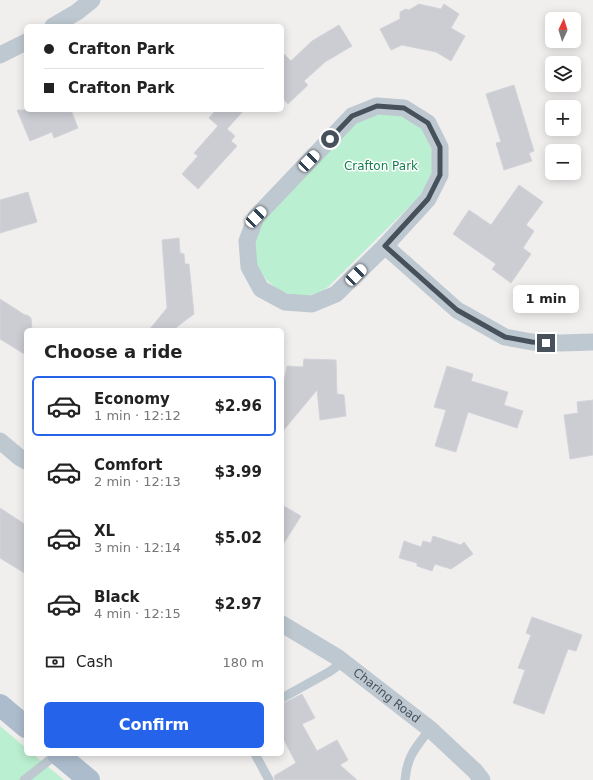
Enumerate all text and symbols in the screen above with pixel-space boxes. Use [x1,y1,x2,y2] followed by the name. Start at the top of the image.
[545,12,581,48] north arrow
[545,12,581,180] map controls
[68,40,175,58] text: Crafton Park
[545,56,581,92] button: layers
[68,79,175,97] text: Crafton Park
[545,100,581,136] button: +
[321,130,339,148] route start
[545,144,581,180] button: −
[296,148,322,174] car
[344,159,418,173] park label: Crafton Park
[243,204,269,230] car
[343,262,369,288] car
[513,285,579,313] callout: 1 min
[526,291,566,306] text: 1 min
[537,334,555,352] route end
[44,341,183,362] text: Choose a ride
[46,388,82,424] icon: car
[94,390,170,408] text: Economy
[215,397,262,415] text: $2.96
[94,408,181,423] text: 1 min · 12:12
[46,454,82,490] icon: car
[94,456,162,474] text: Comfort
[215,463,262,481] text: $3.99
[94,474,181,489] text: 2 min · 12:13
[46,520,82,556] icon: car
[94,522,115,540] text: XL
[215,529,262,547] text: $5.02
[94,540,181,555] text: 3 min · 12:14
[46,586,82,622] icon: car
[94,588,140,606] text: Black
[215,595,262,613] text: $2.97
[94,606,181,621] text: 4 min · 12:15
[44,651,66,673] icon: cash
[76,653,113,671] text: Cash
[222,655,264,670] text: 180 m
[350,665,423,726] street label: Charing Road
[44,702,264,748] button: Confirm

